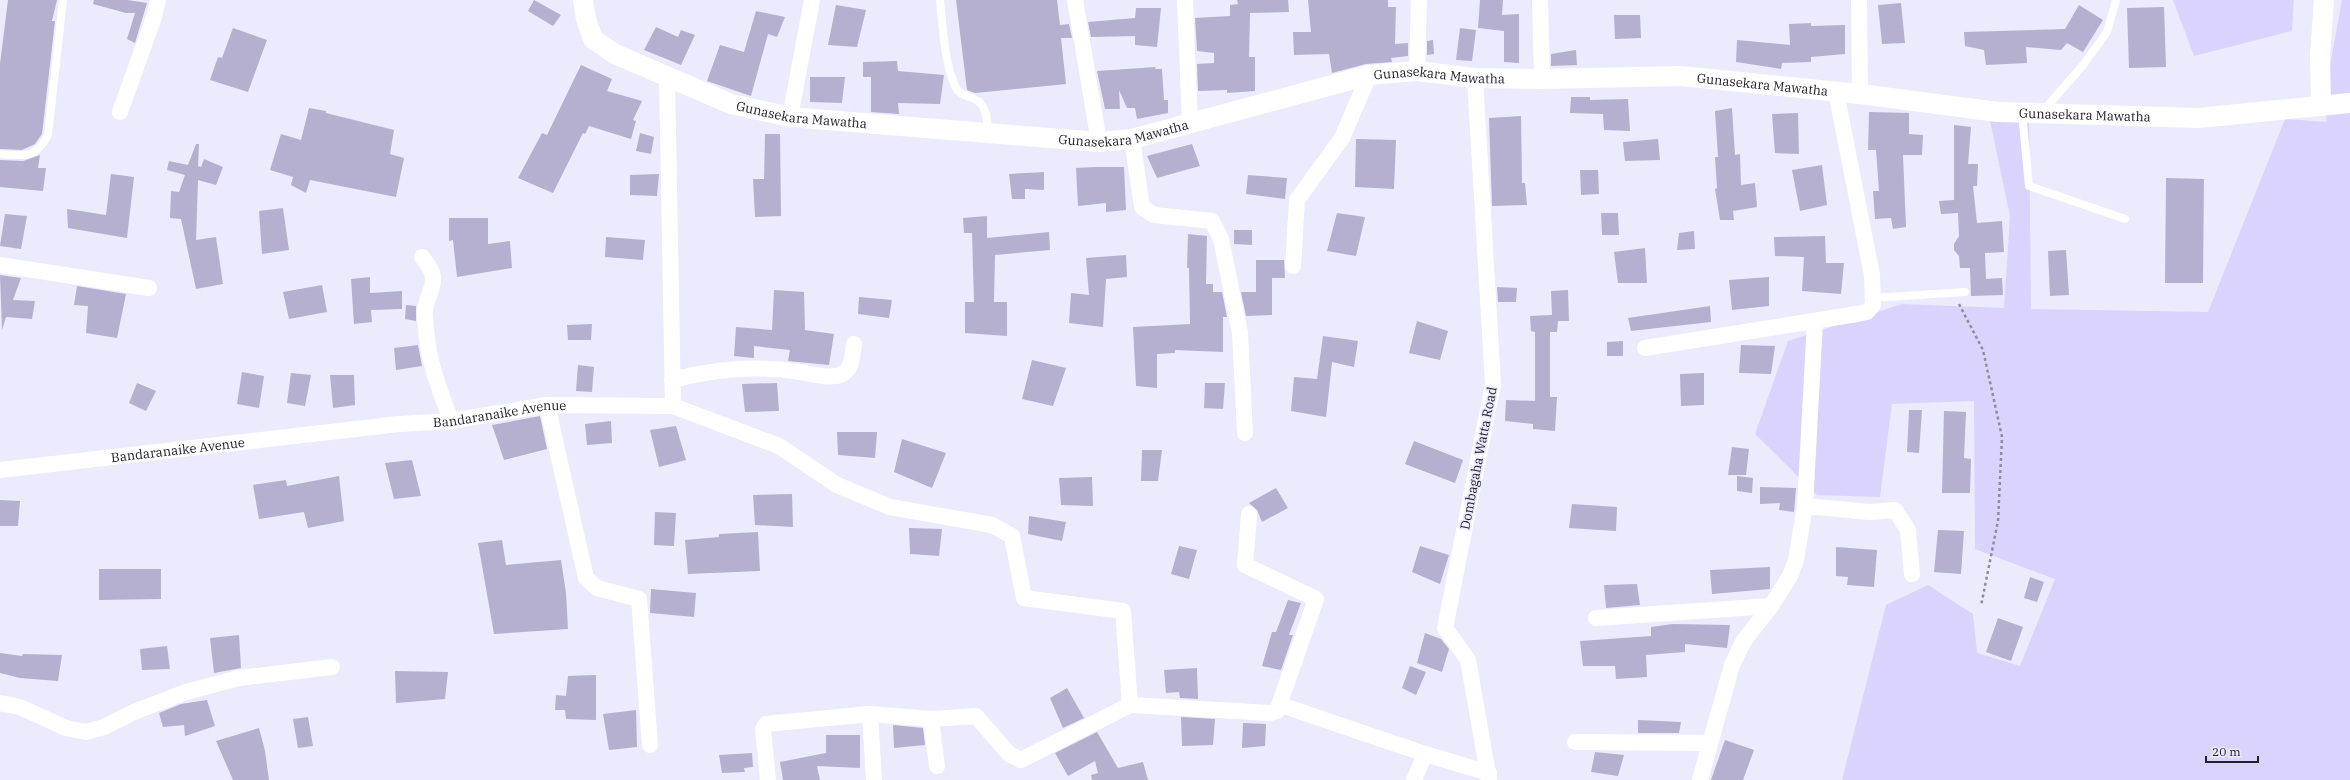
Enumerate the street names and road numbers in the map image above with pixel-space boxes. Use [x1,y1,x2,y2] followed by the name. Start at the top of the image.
[1373,63,1505,87] street label: Gunasekara Mawatha
[1696,70,1829,100] street label: Gunasekara Mawatha
[735,97,868,132] street label: Gunasekara Mawatha
[2019,105,2151,126] street label: Gunasekara Mawatha
[1058,116,1190,151] street label: Gunasekara Mawatha
[1456,385,1501,531] street label: Dombagaha Watta Road
[432,397,566,431] street label: Bandaranaike Avenue
[110,434,246,466] street label: Bandaranaike Avenue

